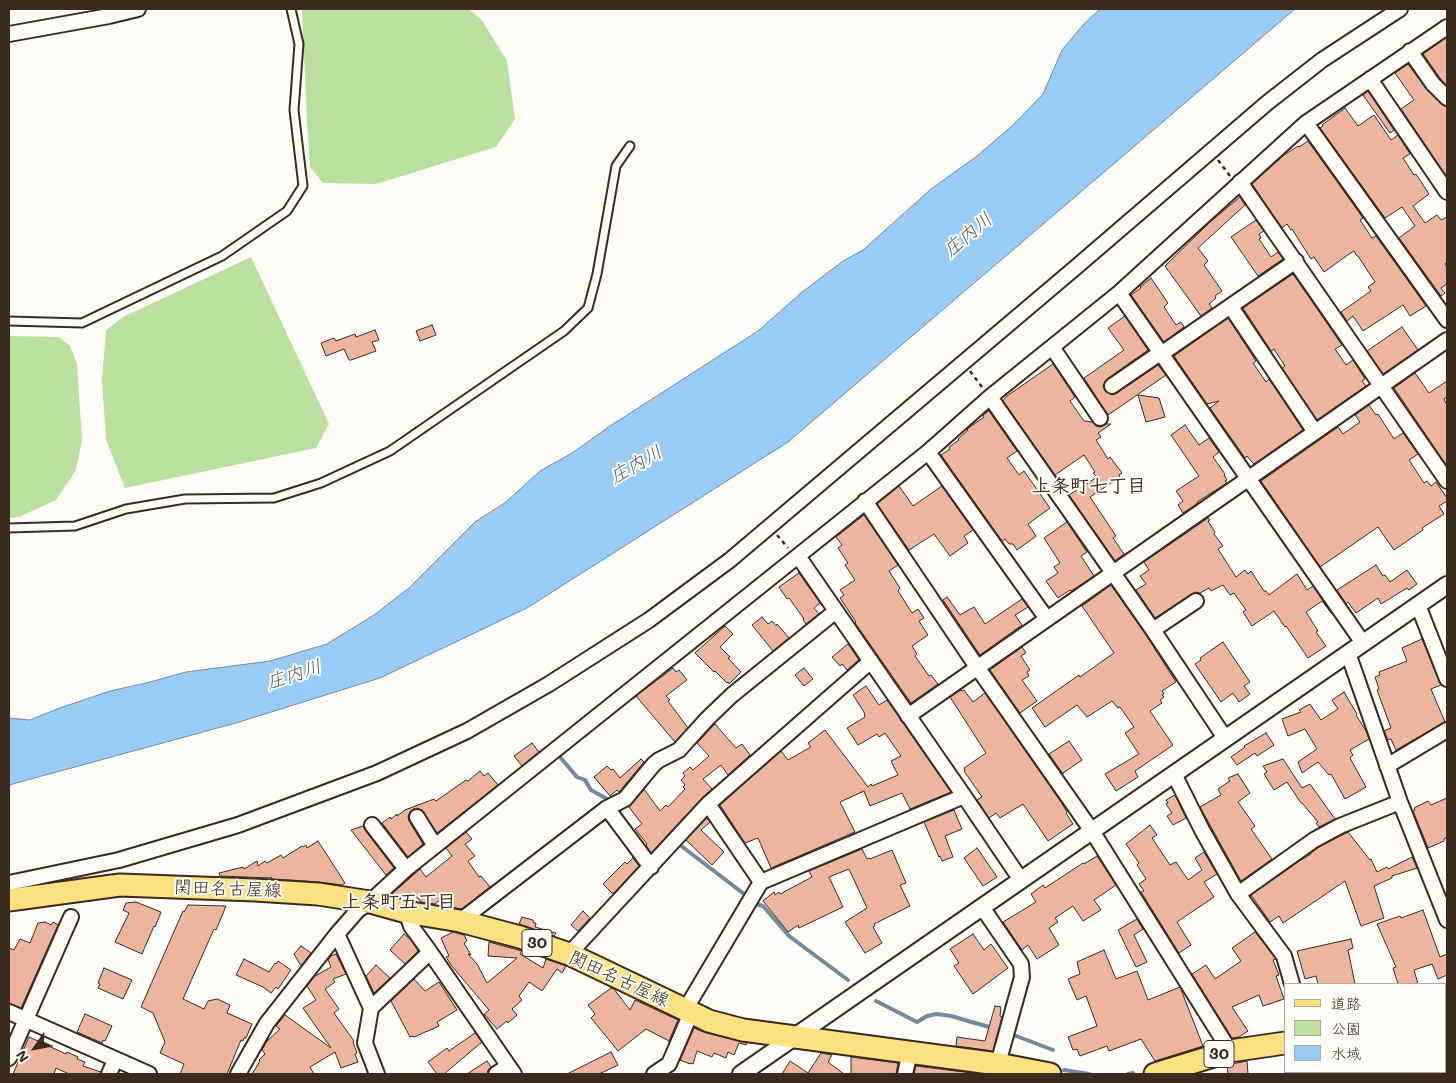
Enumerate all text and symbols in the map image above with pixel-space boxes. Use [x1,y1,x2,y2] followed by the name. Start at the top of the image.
[939,208,997,262] water label: 庄内川
[606,441,666,489] water label: 庄内川
[1032,475,1146,497] district label: 上条町七丁目
[263,655,325,695] water label: 庄内川
[174,876,282,902] street label: 関田名古屋線
[342,891,456,913] district label: 上条町五丁目
[522,930,552,956] road number: 30
[565,946,673,1012] street label: 関田名古屋線
[1284,983,1446,1073] legend
[1331,993,1361,1013] text: 道路
[1331,1018,1361,1038] text: 公園
[10,1023,60,1073] north arrow
[1204,1040,1234,1068] road number: 30
[1331,1043,1361,1063] text: 水域
[11,1047,33,1066] text: N

